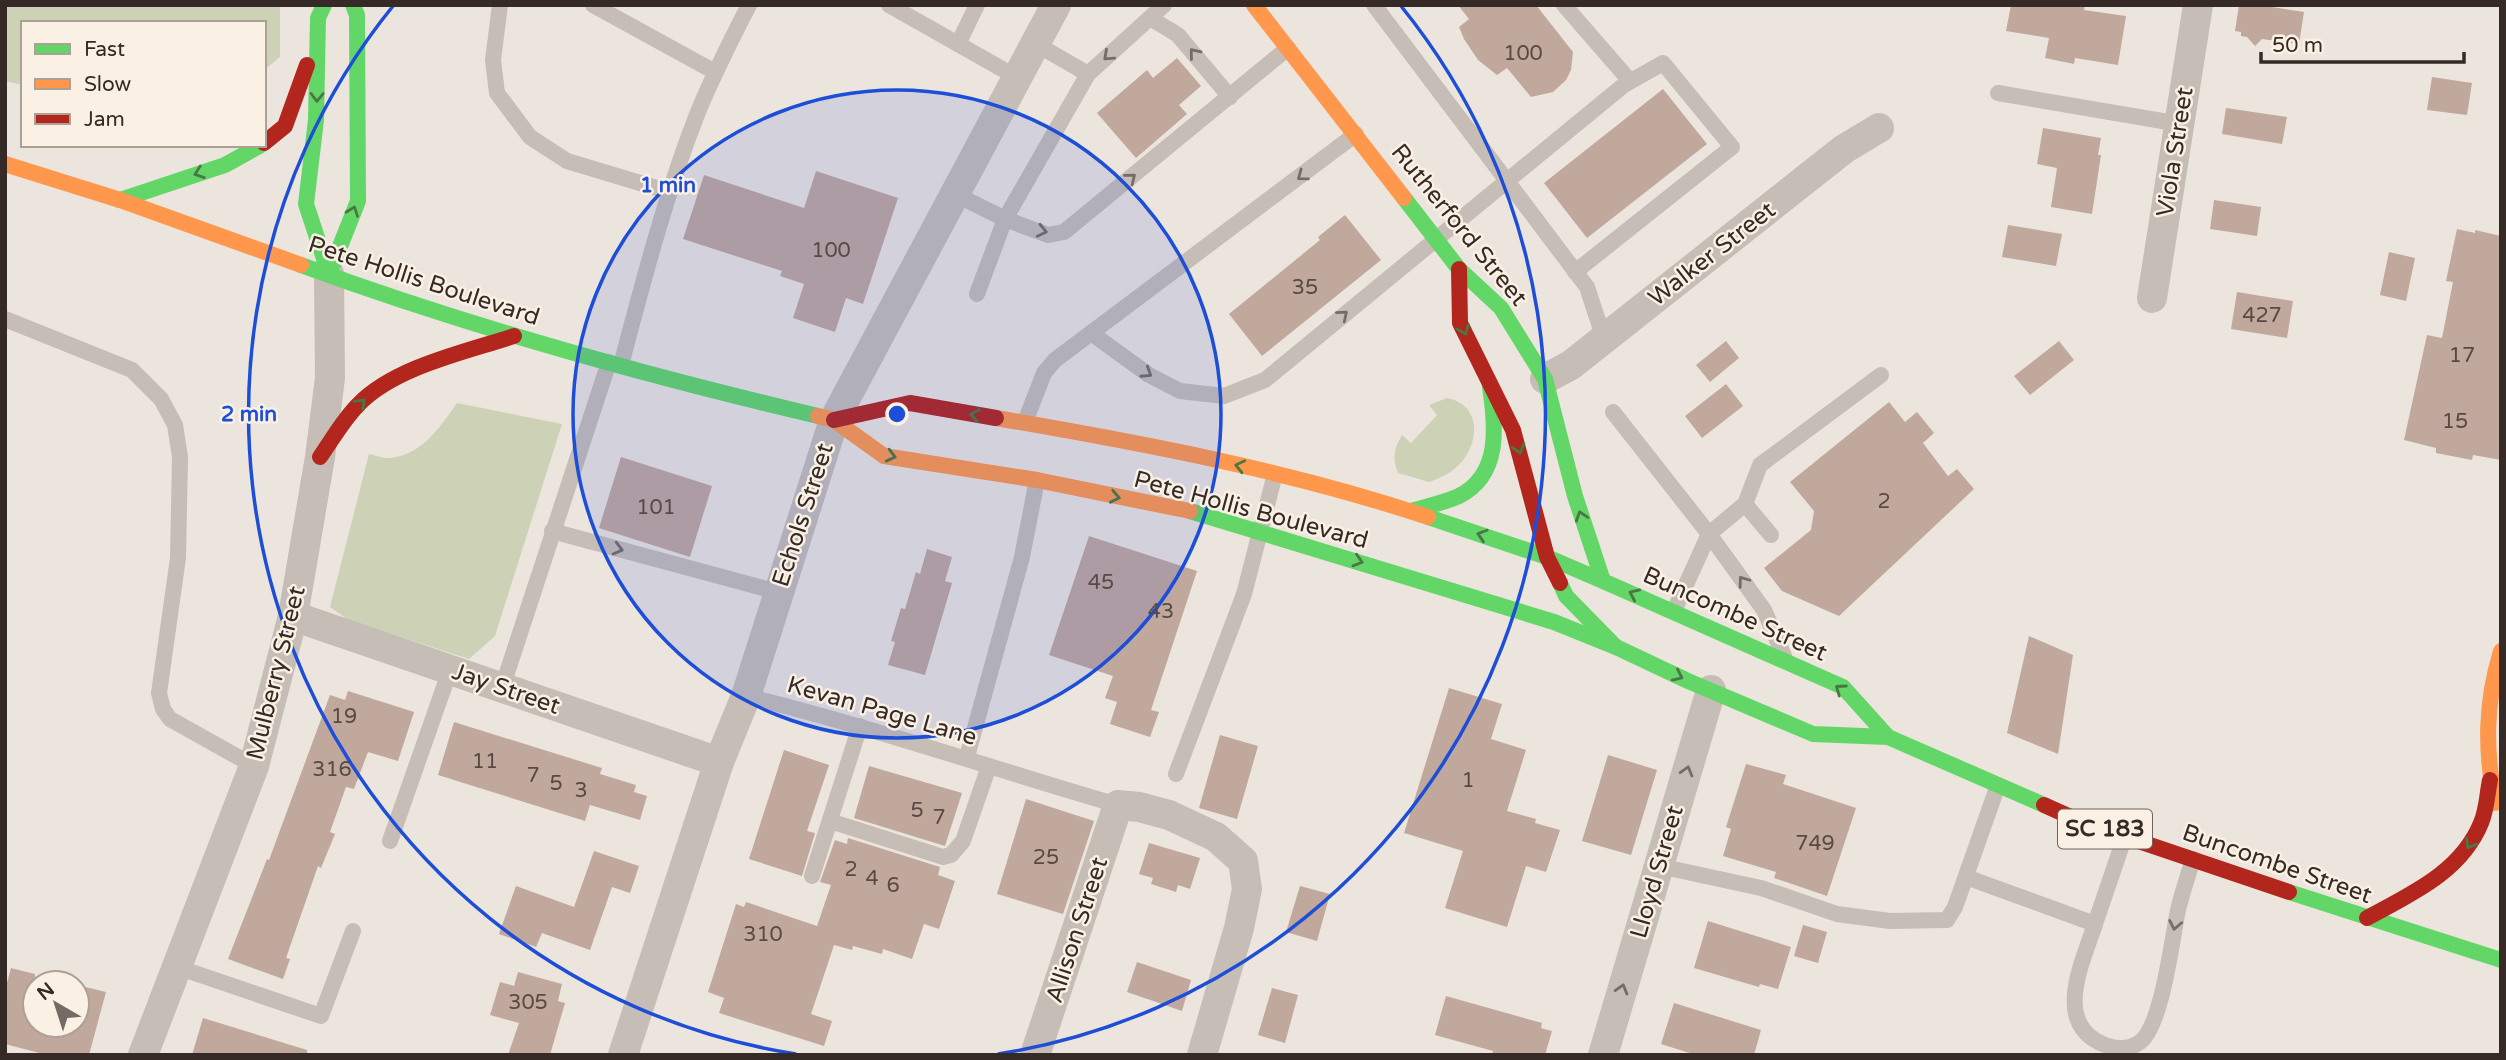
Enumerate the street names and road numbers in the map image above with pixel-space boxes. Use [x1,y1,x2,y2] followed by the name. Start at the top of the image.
[2150,85,2200,219] street label: Viola Street
[1385,138,1533,312] street label: Rutherford Street
[1643,195,1781,313] street label: Walker Street
[305,230,543,332] street label: Pete Hollis Boulevard
[766,440,840,590] street label: Echols Street
[1131,465,1371,555] street label: Pete Hollis Boulevard
[1638,560,1832,668] street label: Buncombe Street
[240,583,312,763] street label: Mulberry Street
[448,657,564,721] street label: Jay Street
[784,670,980,752] street label: Kevan Page Lane
[1624,802,1690,942] street label: Lloyd Street
[2058,810,2152,848] road number: SC 183
[2178,818,2376,910] street label: Buncombe Street
[1040,854,1114,1006] street label: Allison Street

